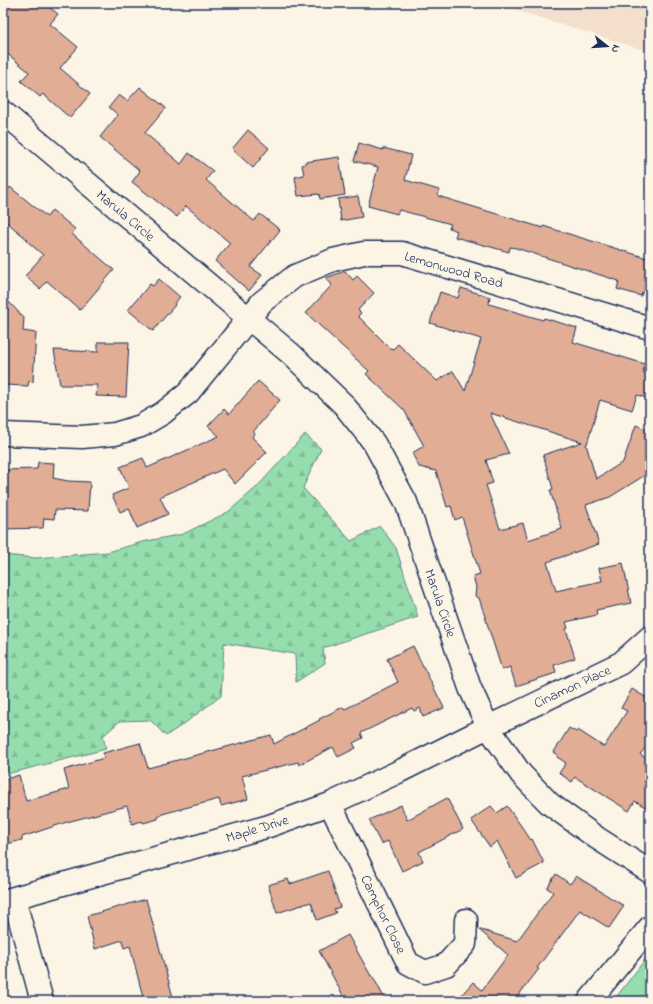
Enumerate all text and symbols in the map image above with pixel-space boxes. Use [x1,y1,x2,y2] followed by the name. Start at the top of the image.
[587,26,627,66] north arrow
[607,43,624,55] text: N
[91,185,160,248] street label: Marula Circle
[402,246,506,295] street label: Lemonwood Road
[418,566,461,641] street label: Marula Circle
[531,660,615,714] street label: Cinamon Place
[223,810,292,849] street label: Maple Drive
[354,871,411,958] street label: Camphor Close

